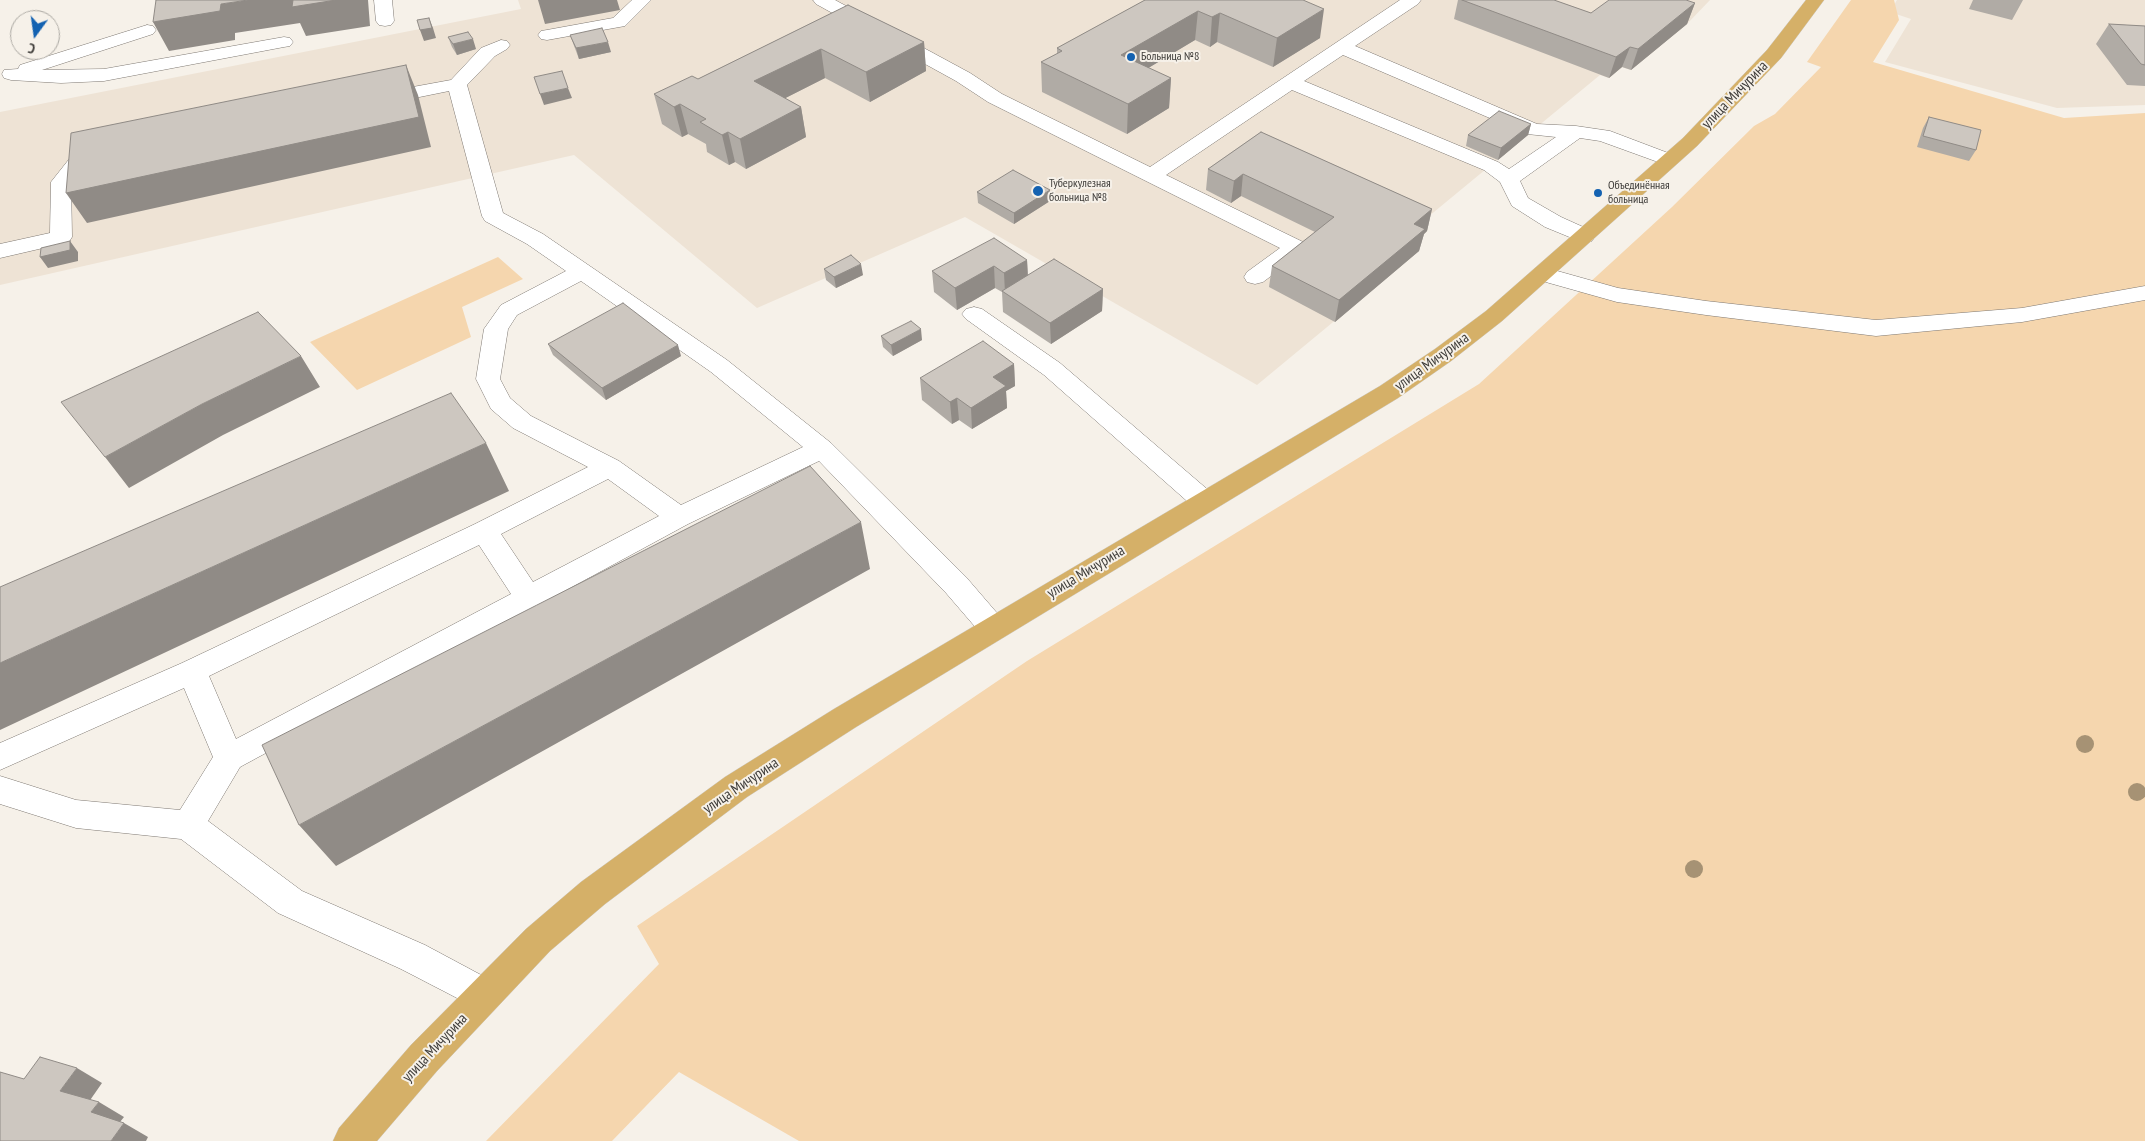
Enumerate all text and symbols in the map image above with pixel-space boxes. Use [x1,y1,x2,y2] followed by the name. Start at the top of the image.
[10,10,60,60] north arrow
[26,39,37,58] text: С
[1141,50,1199,64] place label: Больница №8
[1125,51,1137,63] marker: Больница №8
[1698,57,1772,133] street label: улица Мичурина
[1049,177,1111,205] place label: Туберкулезная больница №8
[1608,179,1670,207] place label: Объединённая больница
[1031,184,1045,198] marker: Туберкулезная больница №8
[1592,187,1604,199] marker: Объединённая больница
[1391,329,1473,395] street label: улица Мичурина
[1044,542,1128,602] street label: улица Мичурина
[700,754,782,818] street label: улица Мичурина
[399,1010,471,1086] street label: улица Мичурина

